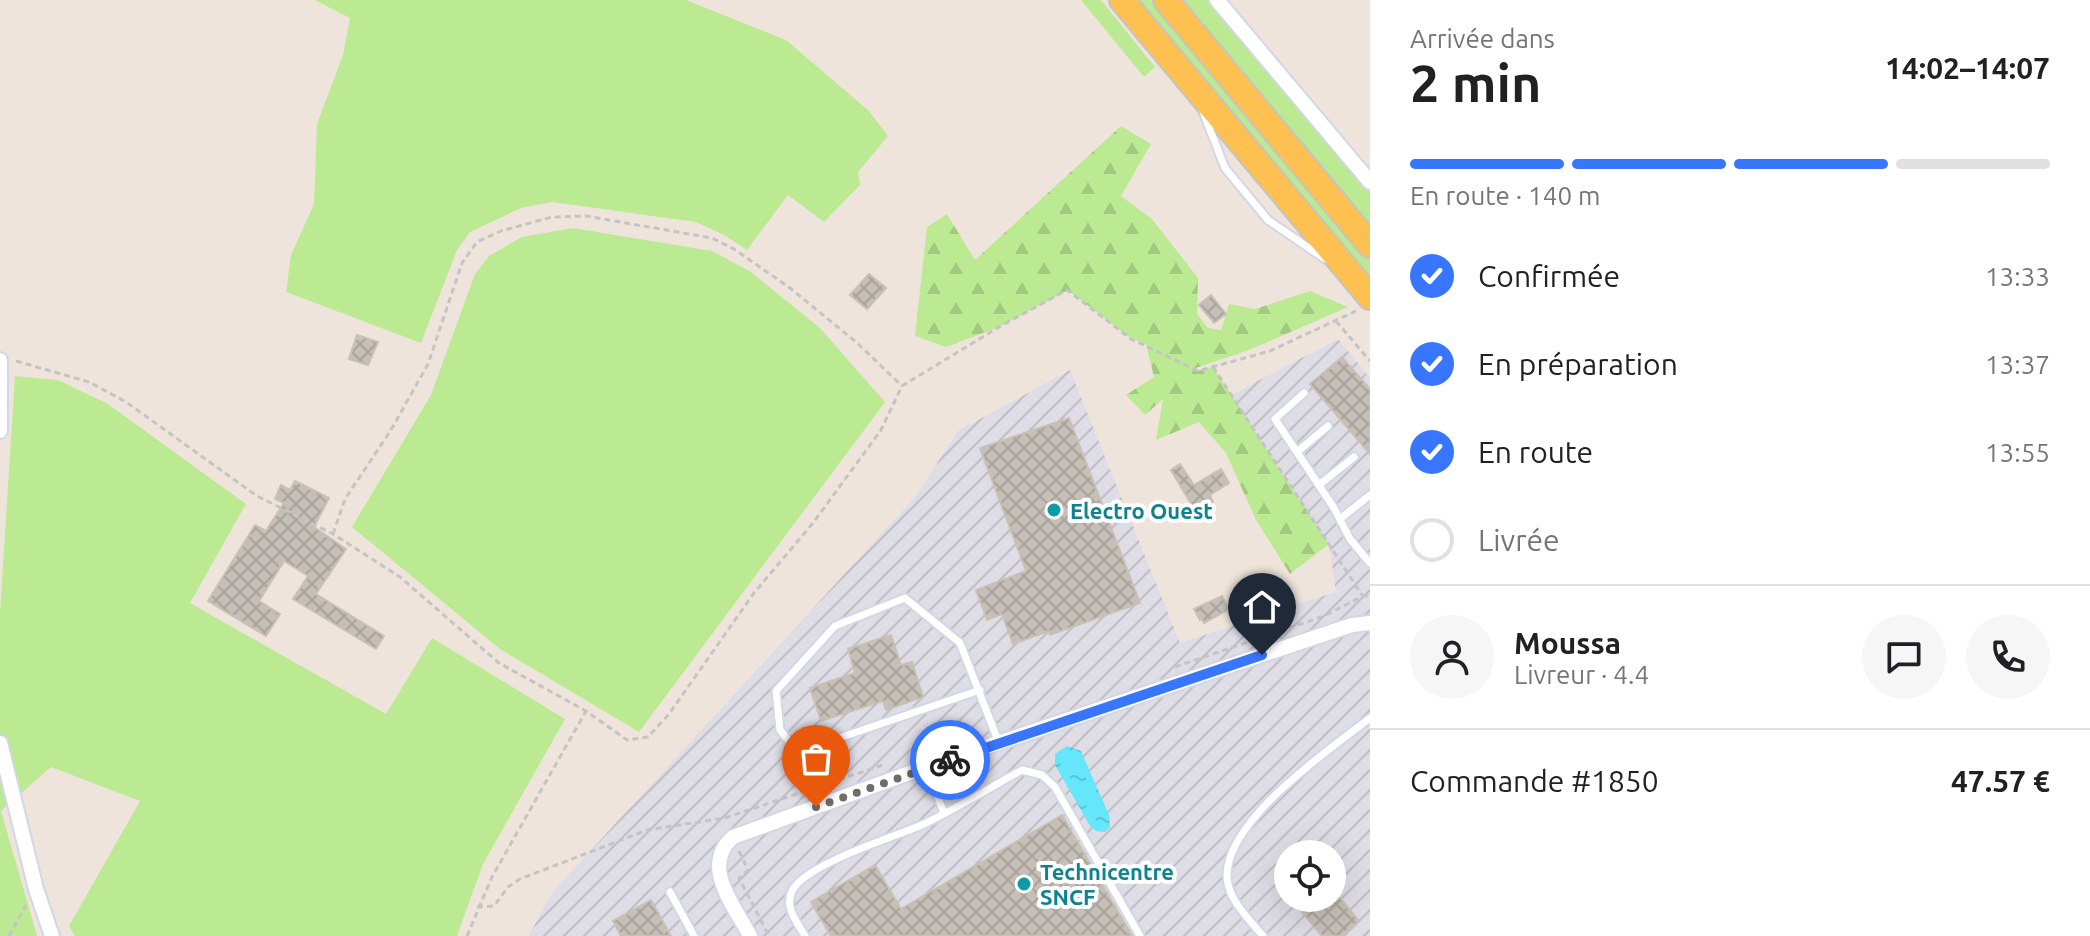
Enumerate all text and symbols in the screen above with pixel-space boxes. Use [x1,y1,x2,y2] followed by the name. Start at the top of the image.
[1410,24,1555,53] text: Arrivée dans
[1885,51,2050,85] text: 14:02–14:07
[1410,54,1541,112] text: 2 min
[1410,181,1600,210] text: En route · 140 m
[1410,254,1454,298] icon: check
[1478,259,1620,293] text: Confirmée
[1985,262,2050,291] text: 13:33
[1410,342,1454,386] icon: check
[1478,347,1678,381] text: En préparation
[1985,350,2050,379] text: 13:37
[1410,430,1454,474] icon: check
[1478,435,1593,469] text: En route
[1985,438,2050,467] text: 13:55
[1070,498,1213,523] place label: Electro Ouest
[1045,501,1063,519] marker: Electro Ouest
[1478,523,1560,557] text: Livrée
[1228,573,1296,655] pin
[1240,585,1284,629] icon: home
[1410,615,1494,699] button: person
[1862,615,1946,699] button: chat
[1966,615,2050,699] button: phone
[1514,626,1621,660] text: Moussa
[1514,660,1649,689] text: Livreur · 4.4
[910,720,990,800] courier
[782,725,850,807] pin
[794,737,838,781] icon: bag
[928,738,972,782] icon: bike
[1410,764,1659,798] text: Commande #1850
[1951,764,2050,798] text: 47.57 €
[1274,840,1346,912] map controls
[1274,840,1346,912] button: locate
[1040,859,1174,909] place label: Technicentre SNCF
[1015,875,1033,893] marker: Technicentre SNCF

